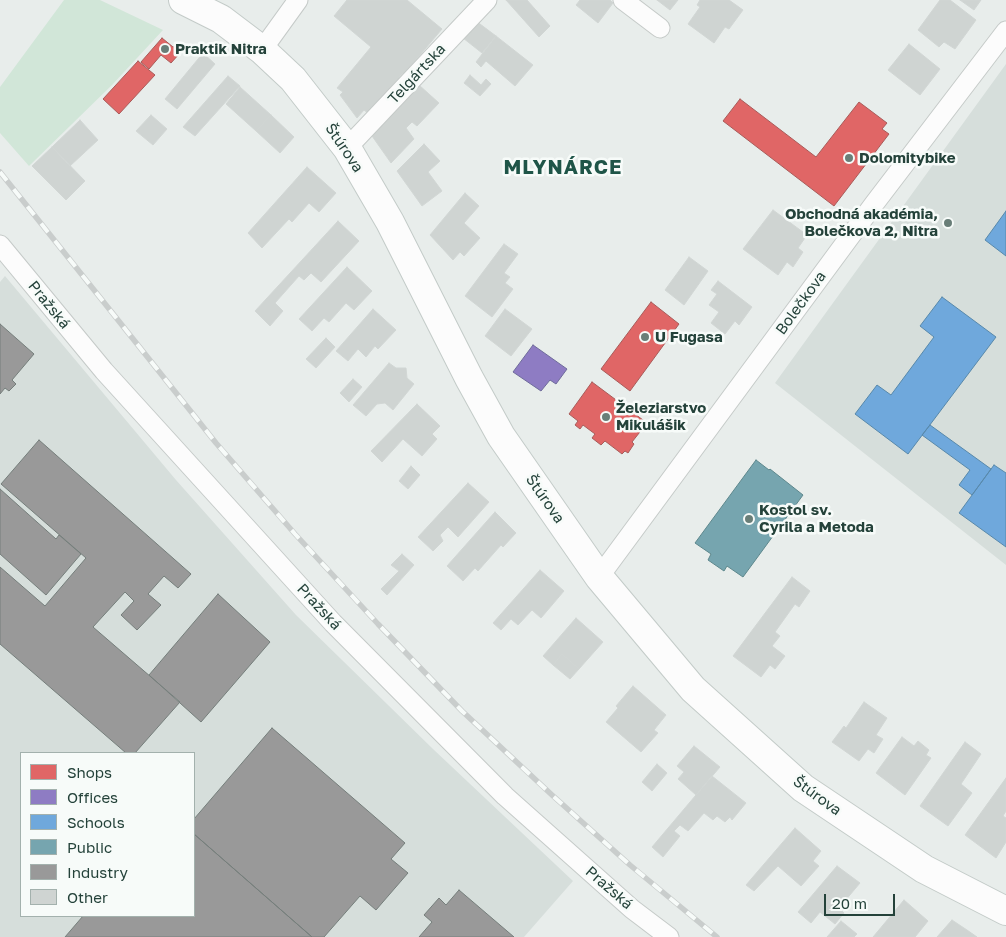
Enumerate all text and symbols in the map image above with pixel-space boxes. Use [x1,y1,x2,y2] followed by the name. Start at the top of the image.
[175,40,267,58] place label: Praktik Nitra
[385,40,449,108] street label: Telgártska
[159,43,171,55] marker: Praktik Nitra
[321,120,367,176] street label: Štúrova
[859,149,956,167] place label: Dolomitybike
[843,152,855,164] marker: Dolomitybike
[503,156,623,180] district label: MLYNÁRCE
[785,205,938,240] place label: Obchodná akadémia, Bolečkova 2, Nitra
[942,217,954,229] marker: Obchodná akadémia, Bolečkova 2, Nitra
[772,268,830,338] street label: Bolečkova
[24,277,74,333] street label: Pražská
[655,328,723,346] place label: U Fugasa
[639,331,651,343] marker: U Fugasa
[616,399,706,434] place label: Železiarstvo Mikulášik
[600,411,612,423] marker: Železiarstvo Mikulášik
[522,471,568,527] street label: Štúrova
[759,501,874,536] place label: Kostol sv. Cyrila a Metoda
[743,513,755,525] marker: Kostol sv. Cyrila a Metoda
[293,580,345,634] street label: Pražská
[20,752,195,917] legend
[67,763,112,781] text: Shops
[789,772,845,820] street label: Štúrova
[67,788,118,806] text: Offices
[67,813,125,831] text: Schools
[67,838,112,856] text: Public
[67,863,128,881] text: Industry
[582,863,636,913] street label: Pražská
[826,884,897,916] scale bar
[67,888,108,906] text: Other
[832,894,867,912] text: 20 m

